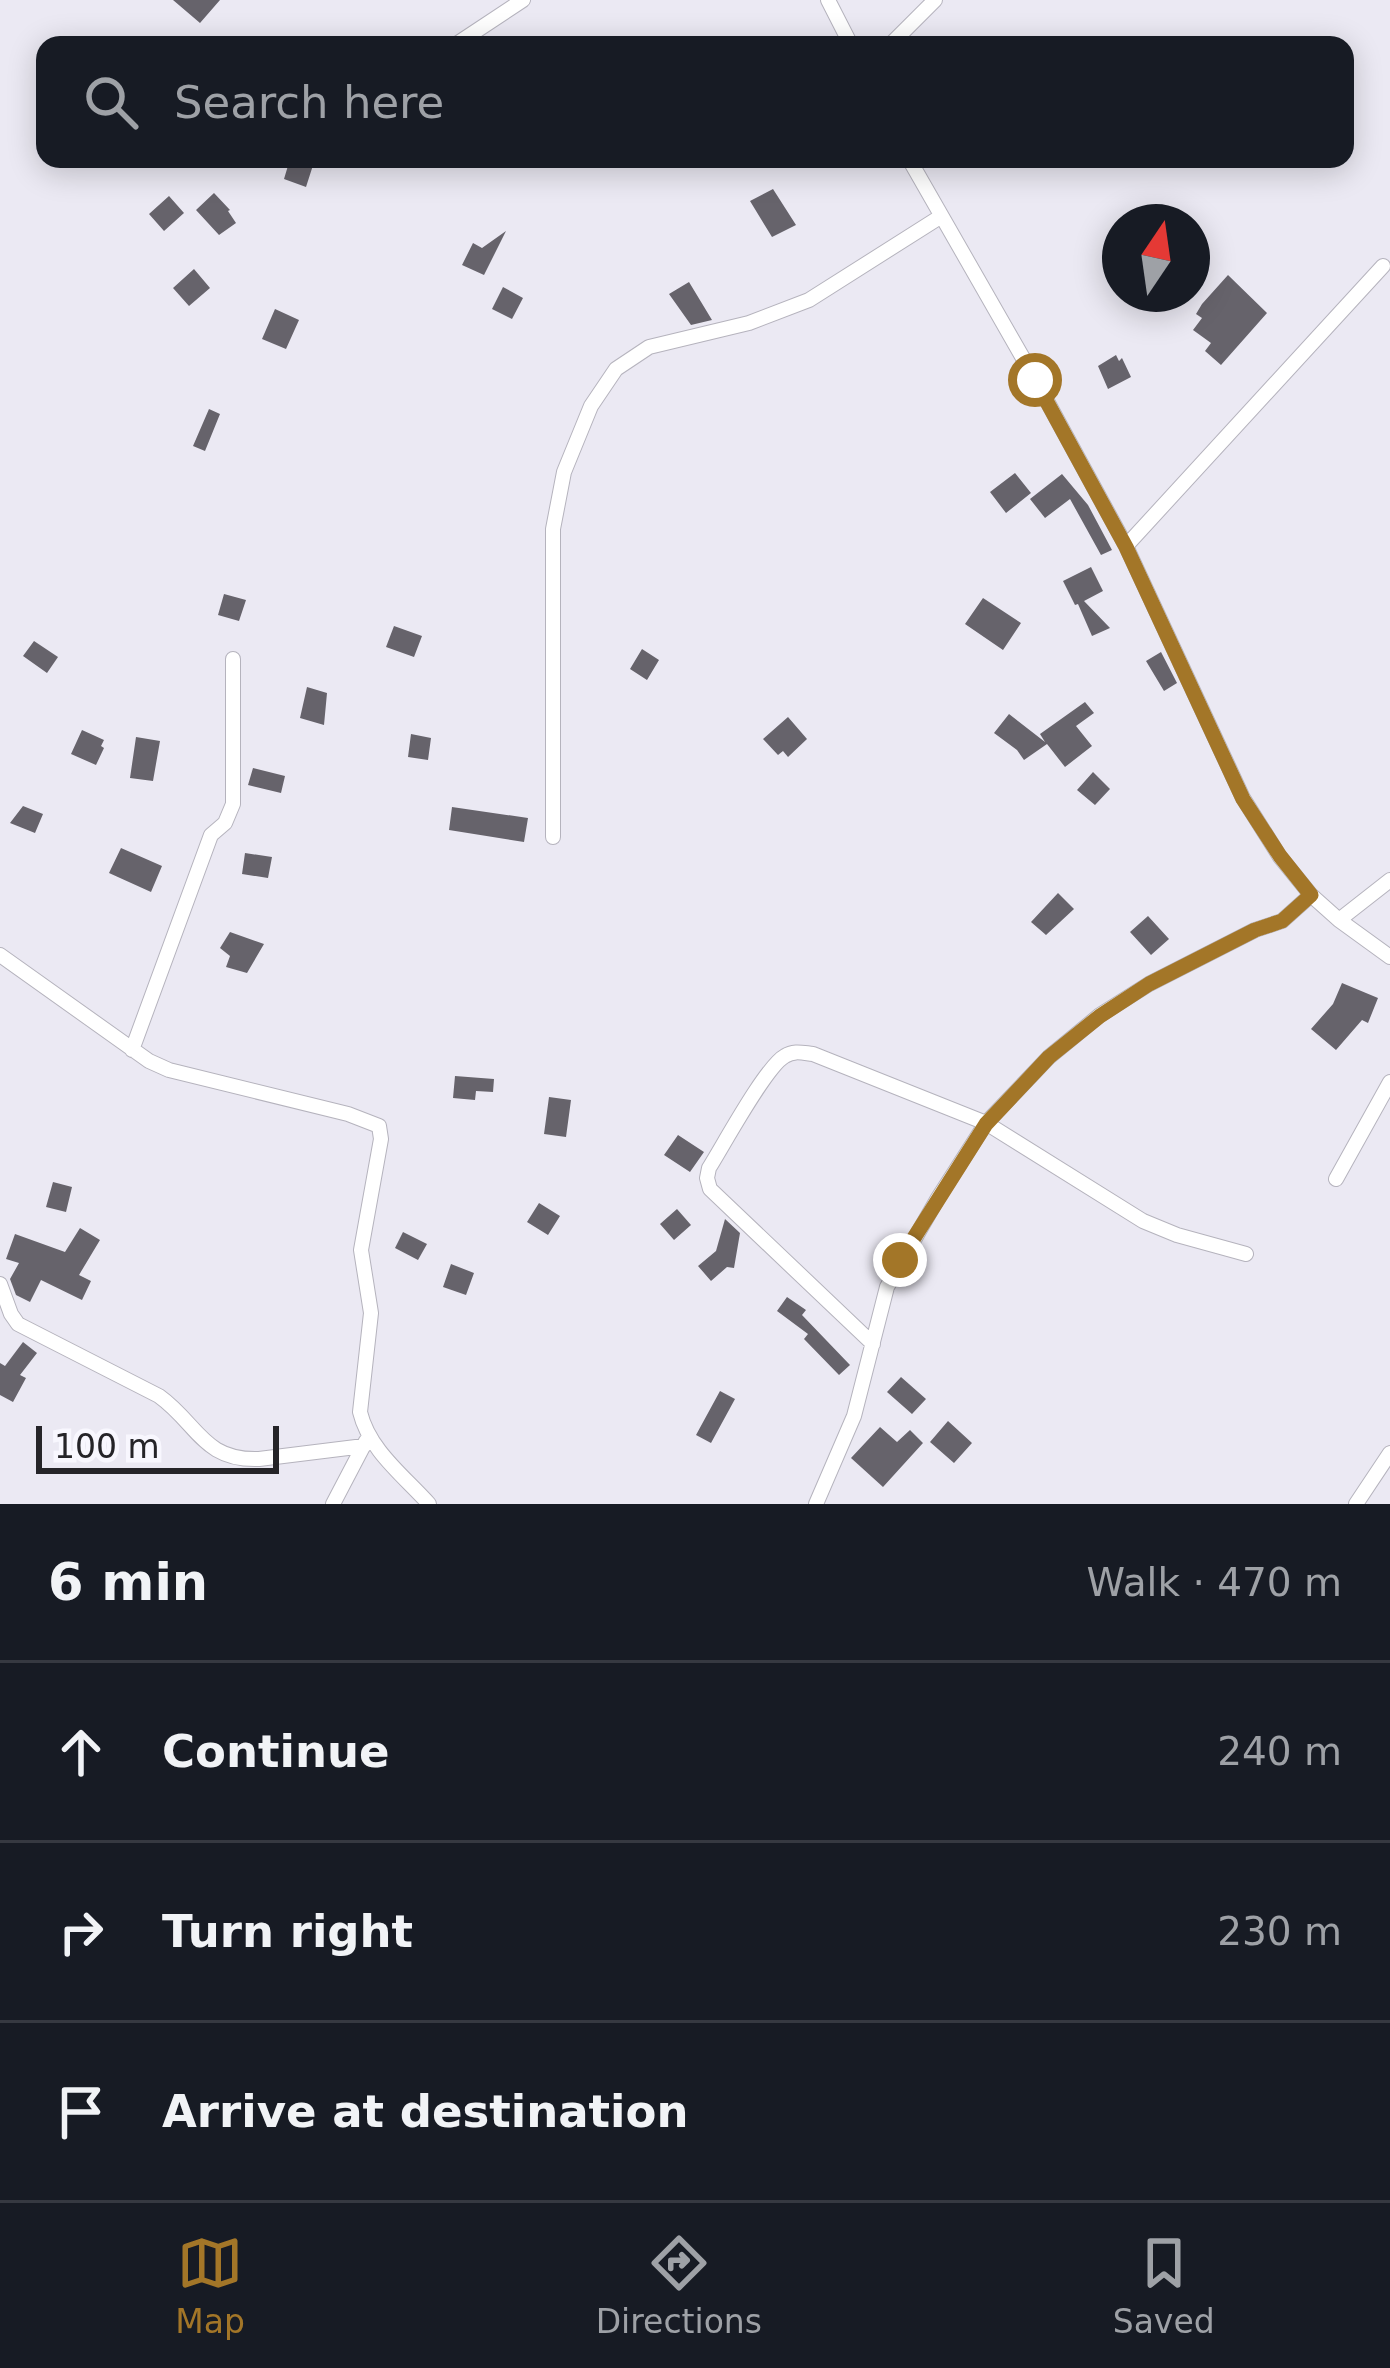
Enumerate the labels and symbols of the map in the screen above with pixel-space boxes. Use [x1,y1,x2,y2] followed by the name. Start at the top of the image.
[1102,204,1210,312] north arrow
[1008,353,1062,407] route start
[873,1233,927,1287] route end
[36,1420,279,1473] scale bar

